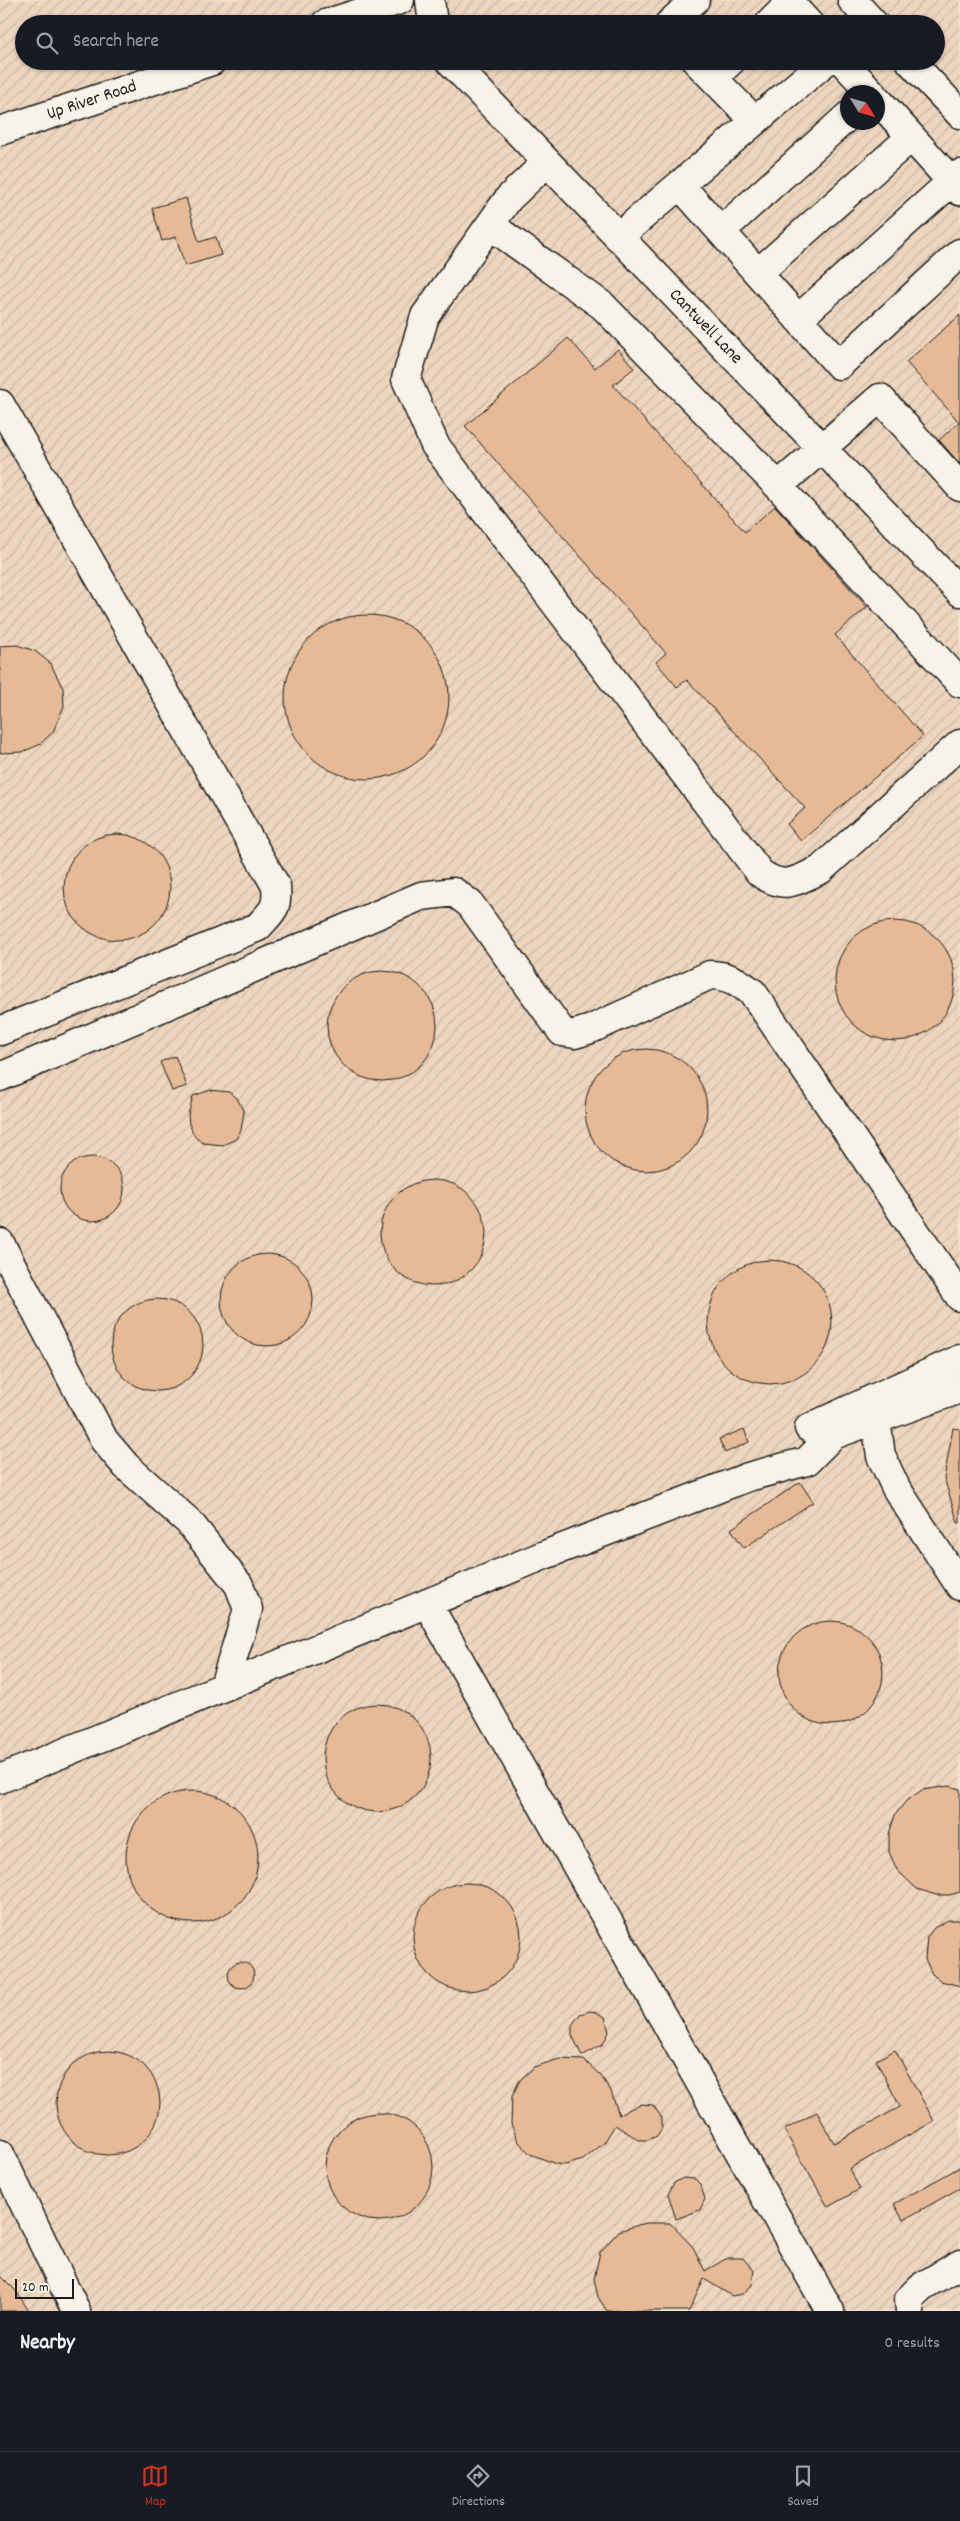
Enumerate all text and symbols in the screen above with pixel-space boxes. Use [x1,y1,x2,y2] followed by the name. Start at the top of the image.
[15,15,945,70] search box
[33,29,61,57] icon: search
[73,29,159,56] text: Search here
[44,75,140,127] street label: Up River Road
[840,85,885,130] north arrow
[662,284,748,370] street label: Cantwell Lane
[15,2276,74,2299] scale bar
[22,2278,49,2298] text: 20 m
[20,2329,75,2359] text: Nearby
[885,2332,940,2355] text: 0 results
[141,2462,169,2512] tab: Map
[452,2462,505,2512] tab: Directions
[787,2462,819,2512] tab: Saved

